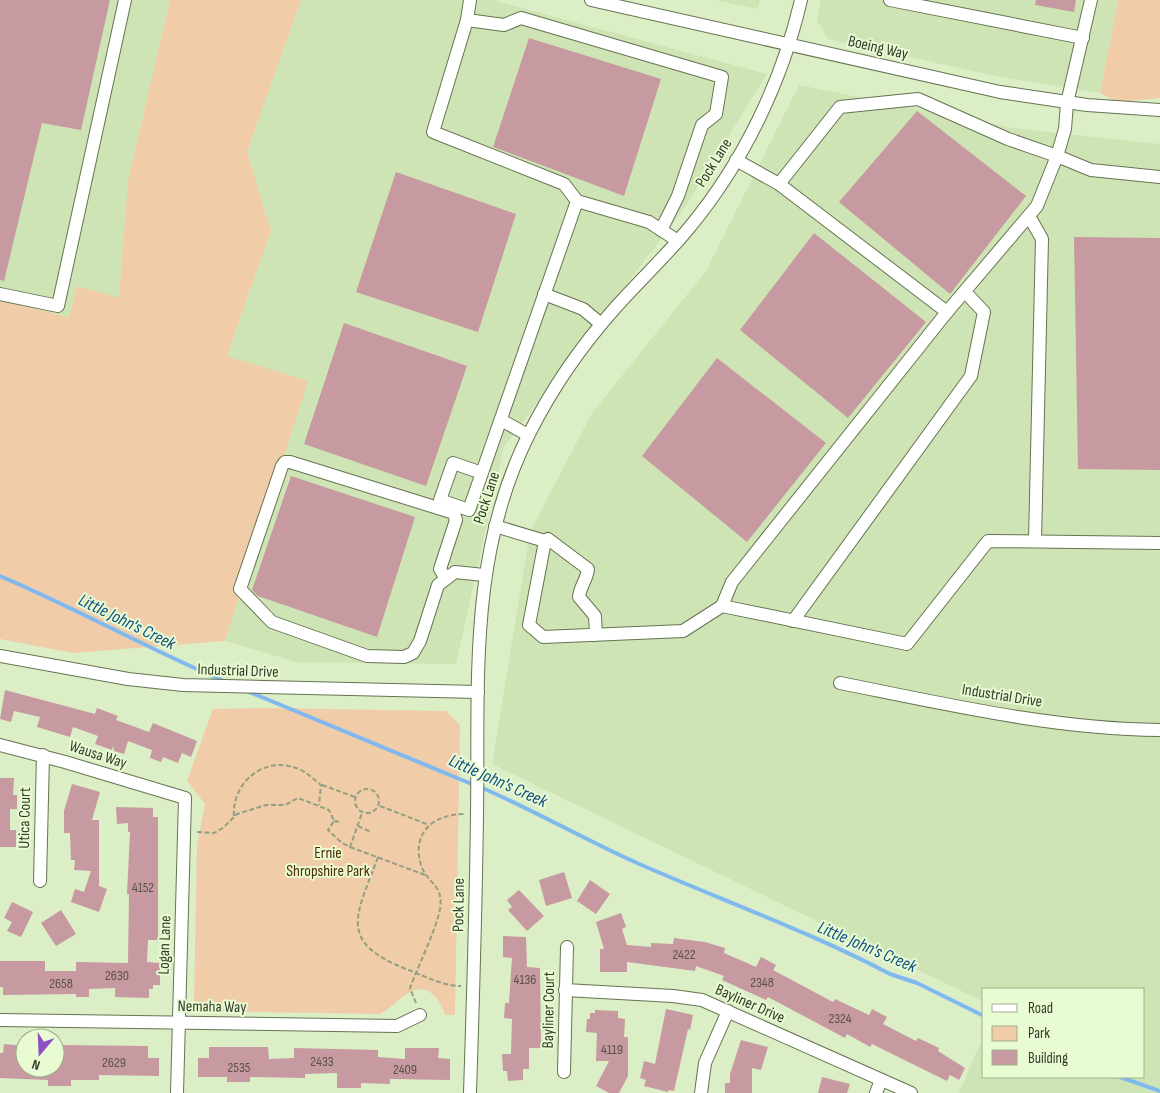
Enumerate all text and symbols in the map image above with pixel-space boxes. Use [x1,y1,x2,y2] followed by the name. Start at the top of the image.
[846,32,910,64] street label: Boeing Way
[692,135,736,191] street label: Pock Lane
[470,469,504,527] street label: Pock Lane
[75,589,180,655] water label: Little John's Creek
[197,660,279,682] street label: Industrial Drive
[960,680,1044,712] street label: Industrial Drive
[67,737,129,773] street label: Wausa Way
[446,750,552,813] water label: Little John's Creek
[15,787,35,849] street label: Utica Court
[286,844,370,881] park label: Ernie Shropshire Park
[449,878,469,932] street label: Pock Lane
[132,879,154,896] house number: 4152
[154,915,176,975] street label: Logan Lane
[814,917,921,978] water label: Little John's Creek
[672,946,696,963] house number: 2422
[105,967,129,984] house number: 2630
[514,971,536,988] house number: 4136
[539,971,559,1049] street label: Bayliner Court
[750,974,774,991] house number: 2348
[49,975,73,992] house number: 2658
[712,980,788,1028] street label: Bayliner Drive
[982,988,1145,1078] legend
[177,997,247,1017] street label: Nemaha Way
[1028,999,1053,1018] text: Road
[828,1010,852,1027] house number: 2324
[1028,1024,1050,1043] text: Park
[15,1028,65,1078] north arrow
[601,1041,623,1058] house number: 4119
[1028,1049,1068,1068] text: Building
[310,1053,334,1070] house number: 2433
[102,1054,126,1071] house number: 2629
[30,1056,42,1074] text: N
[228,1059,251,1076] house number: 2535
[393,1061,417,1078] house number: 2409

